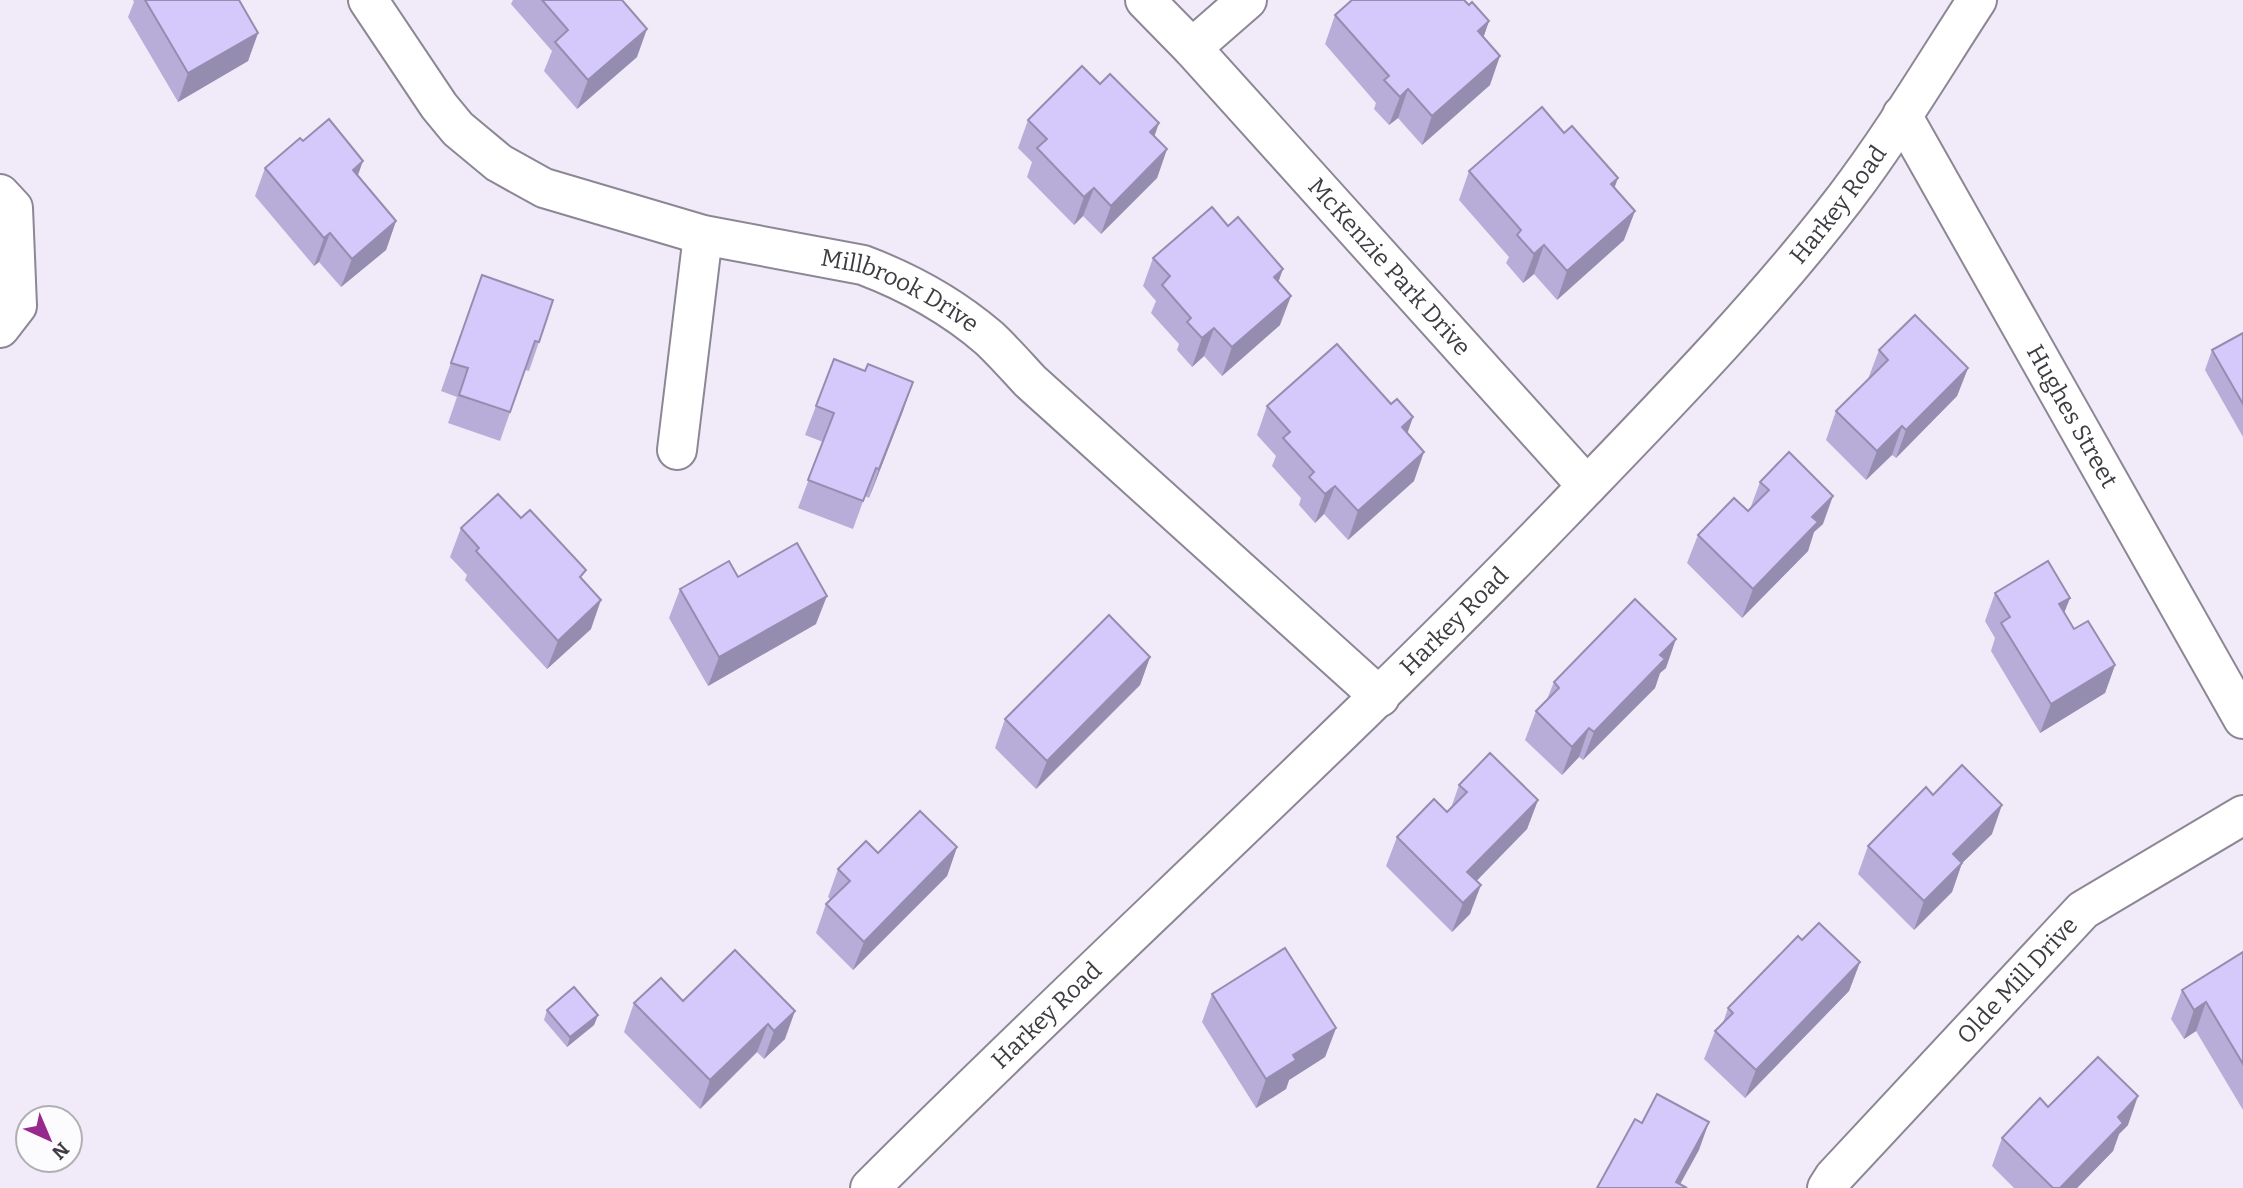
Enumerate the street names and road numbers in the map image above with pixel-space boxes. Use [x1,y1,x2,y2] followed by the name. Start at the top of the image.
[1784,140,1892,269] street label: Harkey Road
[1302,173,1477,361] street label: McKenzie Park Drive
[819,243,984,338] street label: Millbrook Drive
[2021,340,2124,493] street label: Hughes Street
[1394,561,1514,681] street label: Harkey Road
[1952,911,2083,1050] street label: Olde Mill Drive
[986,956,1107,1074] street label: Harkey Road

